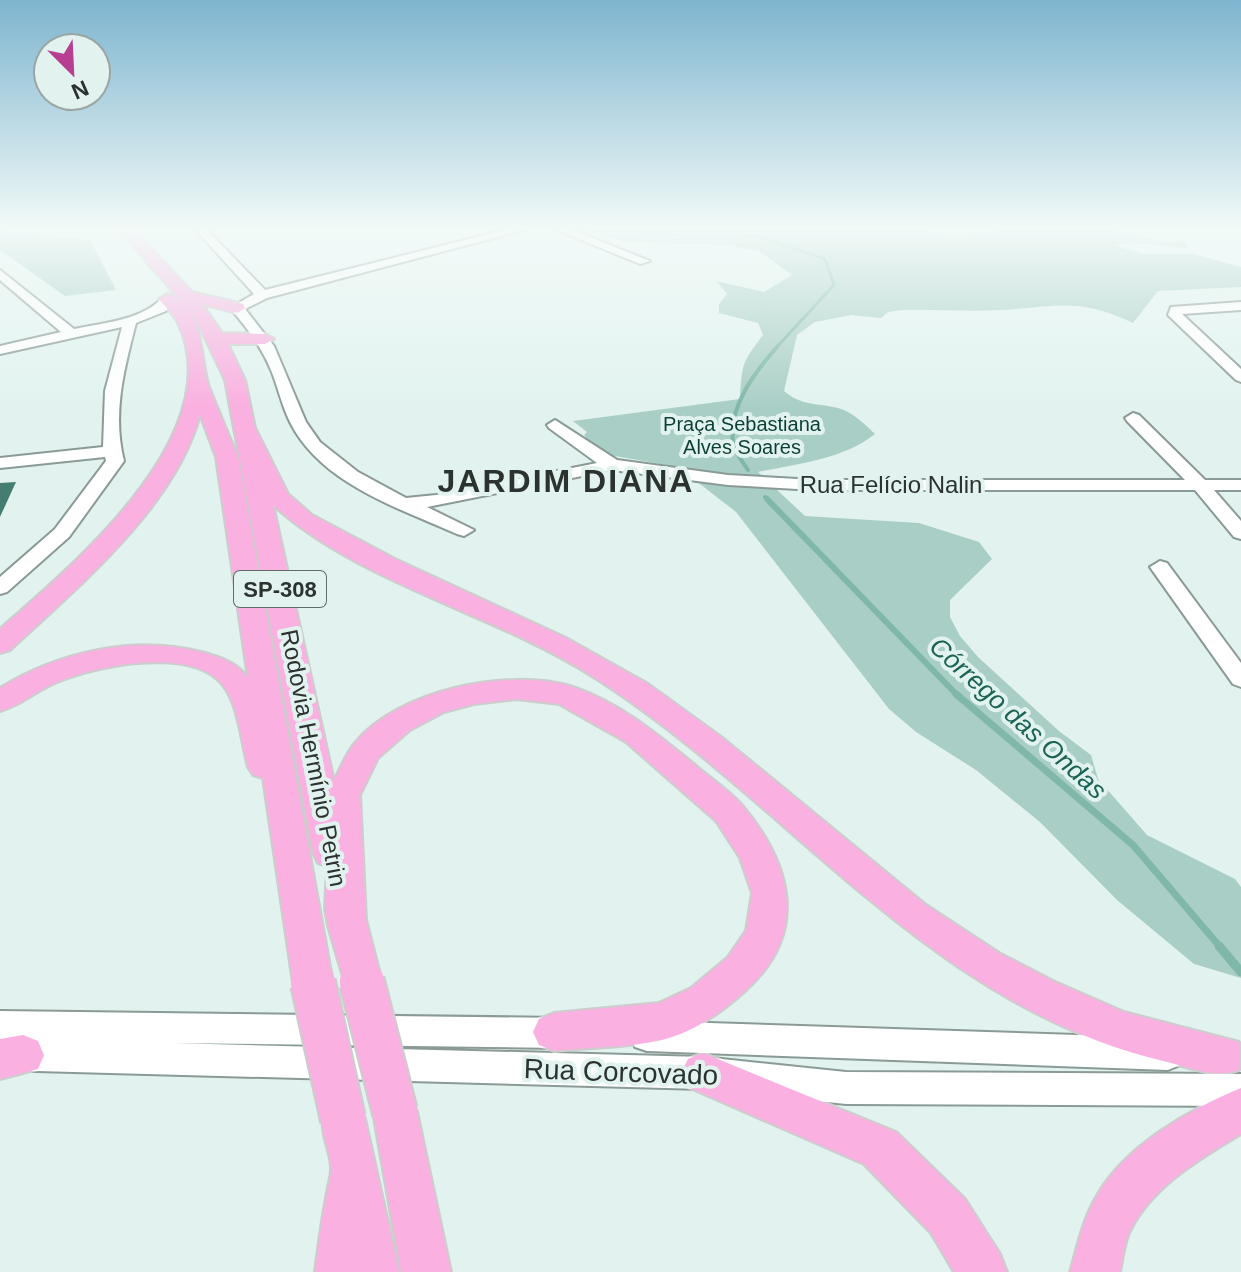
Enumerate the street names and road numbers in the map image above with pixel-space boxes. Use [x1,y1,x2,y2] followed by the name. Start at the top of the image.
[800,471,982,498] street label: Rua Felício Nalin
[234,571,326,607] road number: SP-308
[276,627,352,889] street label: Rodovia Hermínio Petrin
[523,1053,719,1091] street label: Rua Corcovado

